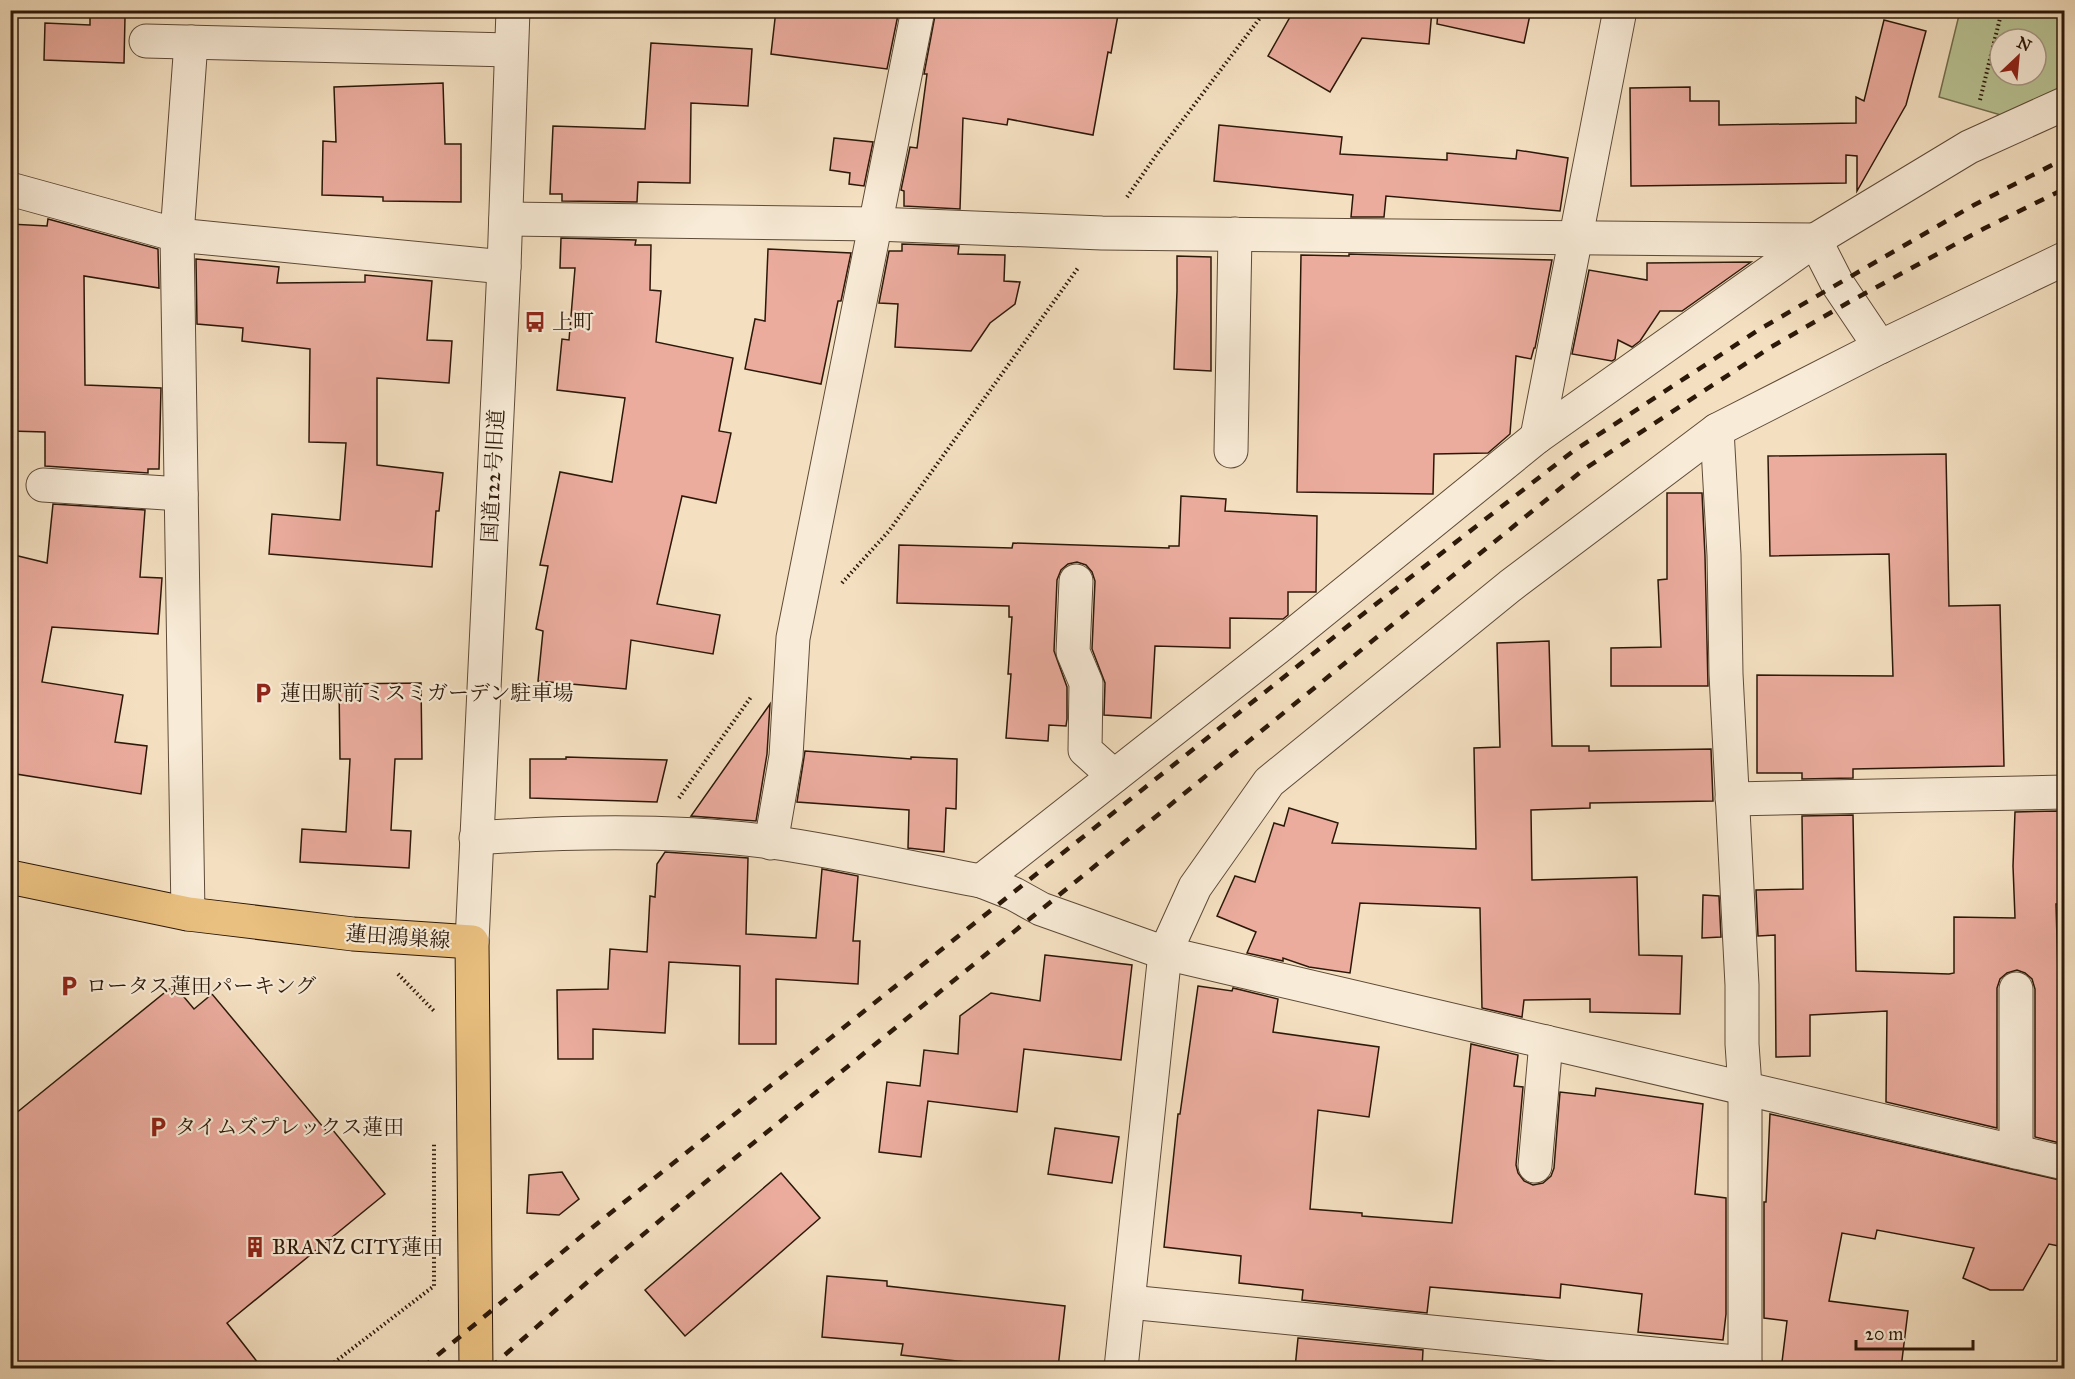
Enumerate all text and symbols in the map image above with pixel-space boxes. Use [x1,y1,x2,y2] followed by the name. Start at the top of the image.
[1988,27,2048,87] north arrow
[2014,32,2035,56] text: N
[552,309,594,335] place label: 上町
[523,310,547,334] bus stop icon: 上町
[477,408,509,544] street label: 国道122号旧道
[280,680,574,706] place label: 蓮田駅前ミスミガーデン駐車場
[251,681,275,705] parking icon: 蓮田駅前ミスミガーデン駐車場
[345,920,451,954] street label: 蓮田鴻巣線
[86,973,316,999] place label: ロータス蓮田パーキング
[57,974,81,998] parking icon: ロータス蓮田パーキング
[175,1114,404,1140] place label: タイムズプレックス蓮田
[146,1115,170,1139] parking icon: タイムズプレックス蓮田
[272,1234,443,1260] place label: BRANZ CITY蓮田
[243,1235,267,1259] building icon: BRANZ CITY蓮田
[1856,1313,1973,1351] scale bar
[1865,1323,1903,1345] text: 20 m

